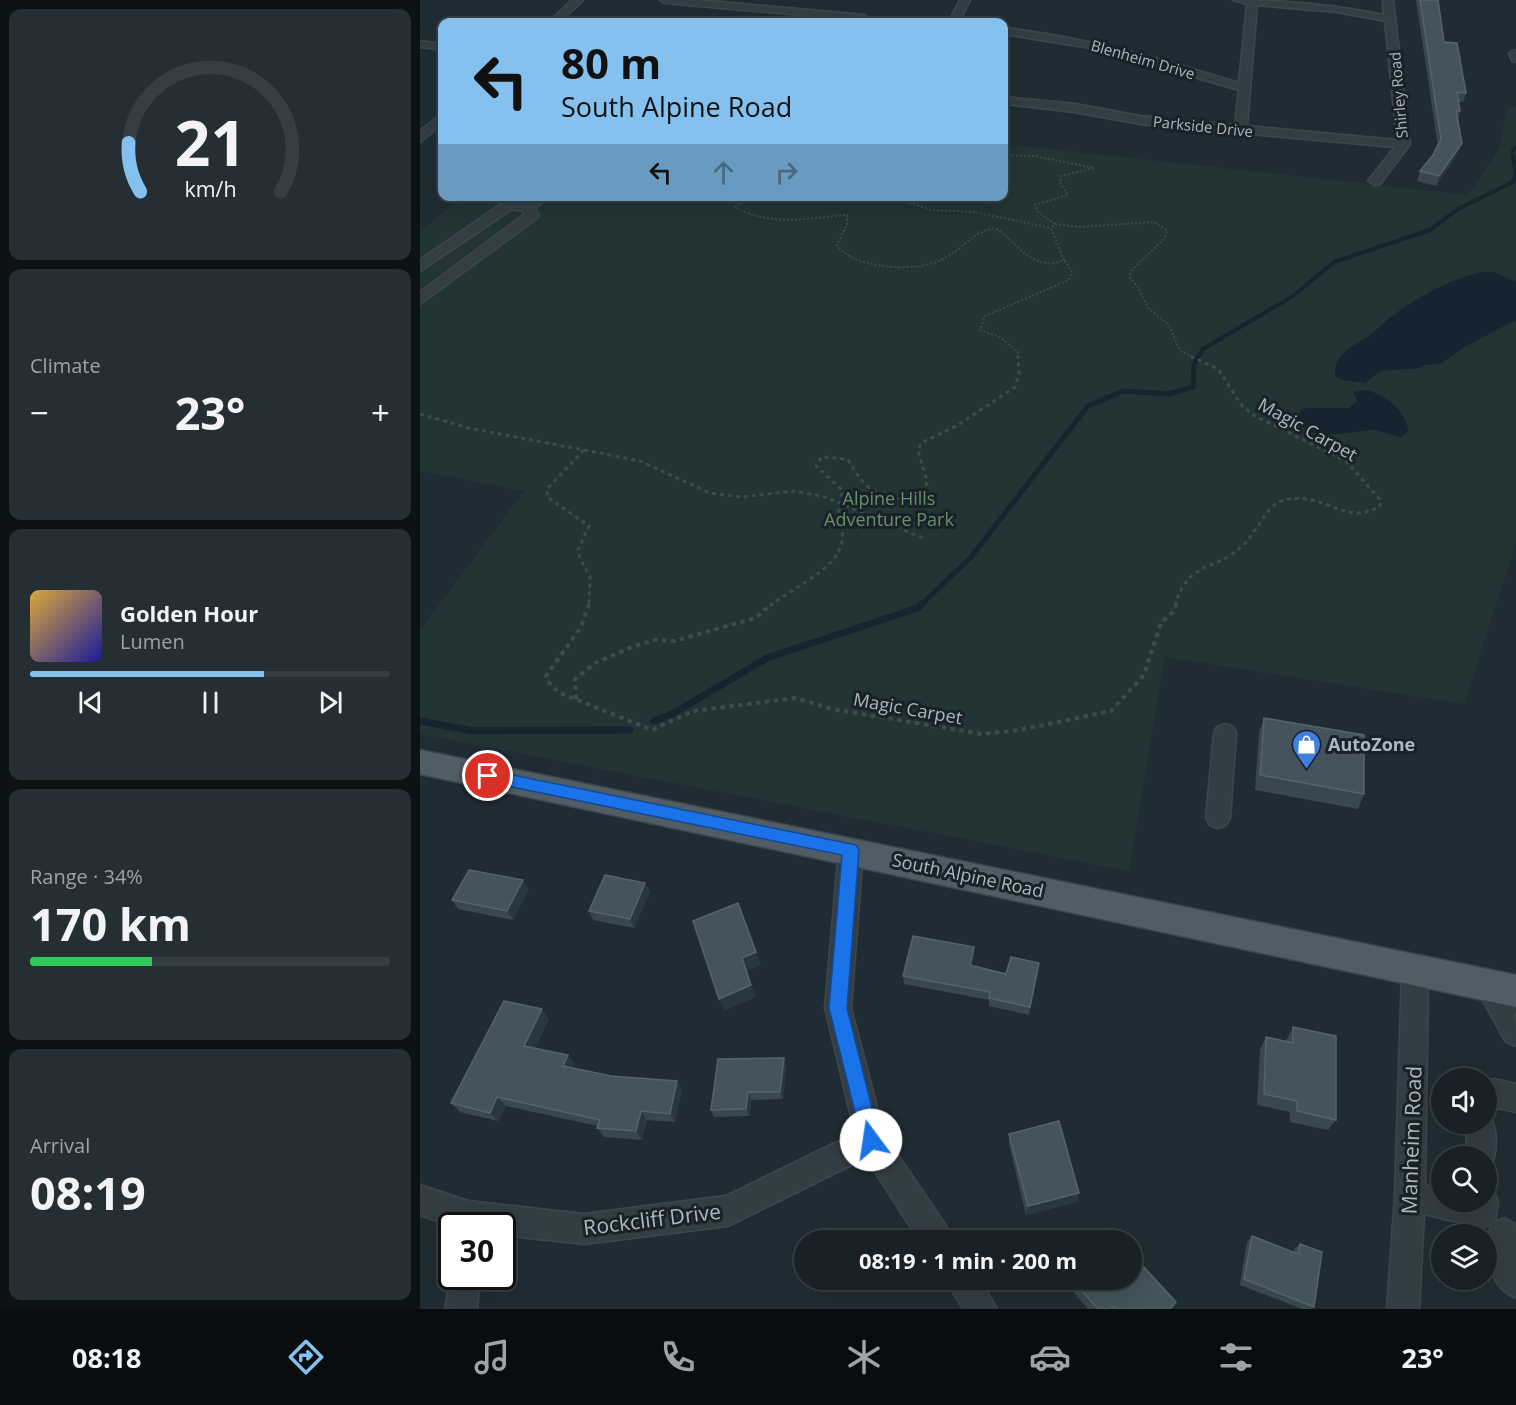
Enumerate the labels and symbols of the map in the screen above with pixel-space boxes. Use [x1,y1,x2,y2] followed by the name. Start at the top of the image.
[1089,35,1197,83] street label: Blenheim Drive
[1384,51,1412,139] street label: Shirley Road
[1152,111,1254,141] street label: Parkside Drive
[1254,392,1362,466] street label: Magic Carpet
[824,486,954,531] park label: Alpine Hills Adventure Park
[852,687,964,729] street label: Magic Carpet
[1291,728,1323,770] shop icon: AutoZone
[1328,732,1415,756] place label: AutoZone
[462,750,513,801] pin
[890,847,1046,903] street label: South Alpine Road
[1394,1065,1428,1215] street label: Manheim Road
[839,1108,903,1172] position arrow
[582,1197,722,1241] street label: Rockcliff Drive
[438,1212,516,1290] speed limit sign: 30

